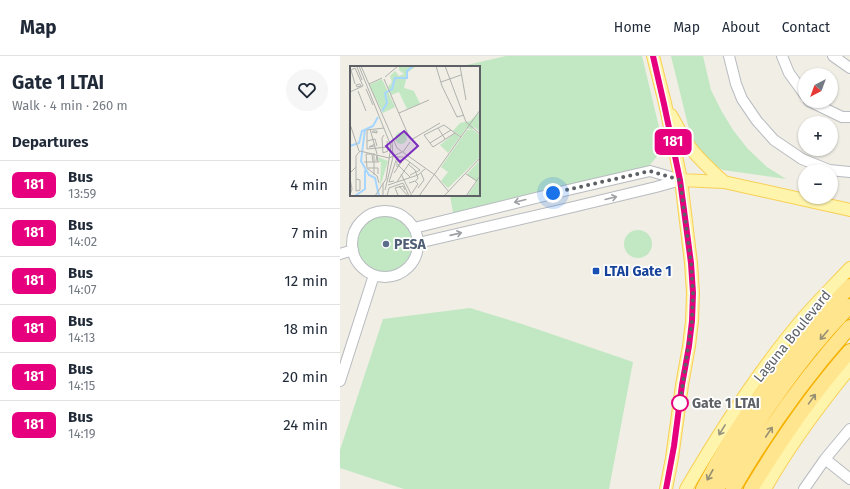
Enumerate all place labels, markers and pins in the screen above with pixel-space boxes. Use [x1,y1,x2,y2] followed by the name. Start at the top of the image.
[394,236,427,253] place label: PESA
[381,239,391,249] marker: PESA
[604,263,672,280] place label: LTAI Gate 1
[591,266,601,276] marker: LTAI Gate 1
[671,394,689,412] marker: Gate 1 LTAI
[692,395,760,412] place label: Gate 1 LTAI

